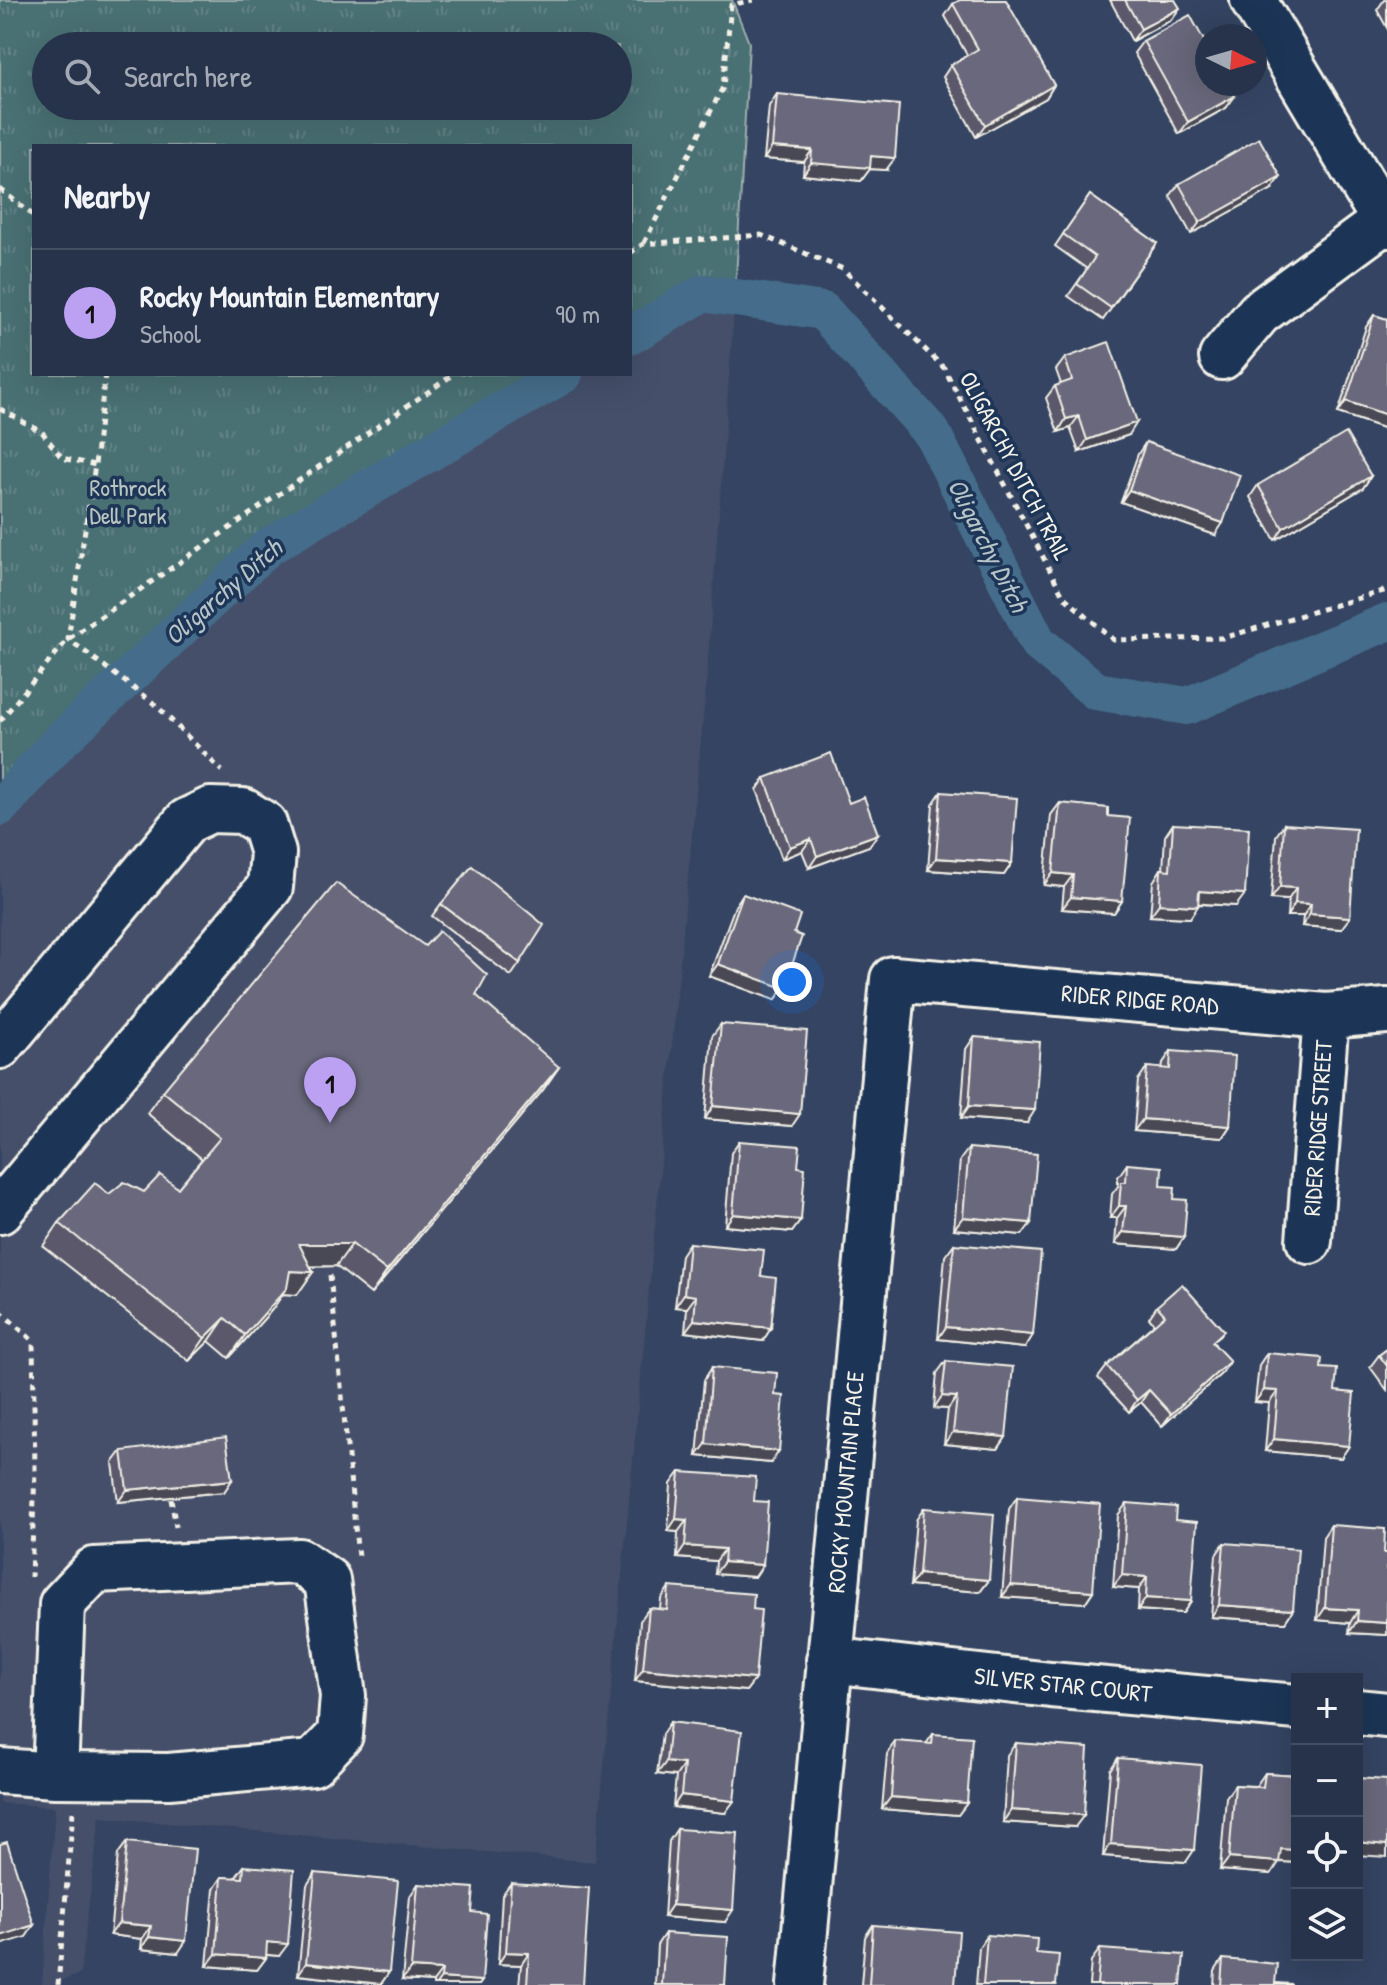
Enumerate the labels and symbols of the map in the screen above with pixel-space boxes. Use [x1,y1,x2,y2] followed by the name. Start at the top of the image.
[1195,24,1267,96] north arrow
[953,366,1079,565] street label: OLIGARCHY DITCH TRAIL
[89,471,167,531] park label: Rothrock Dell Park
[939,472,1038,620] water label: Oligarchy Ditch
[156,529,291,653] water label: Oligarchy Ditch
[772,962,812,1002] your location
[1060,976,1221,1022] street label: RIDER RIDGE ROAD
[1295,1038,1339,1217] street label: RIDER RIDGE STREET
[304,1057,356,1123] pin: 1
[819,1369,871,1594] street label: ROCKY MOUNTAIN PLACE
[973,1659,1154,1709] street label: SILVER STAR COURT

